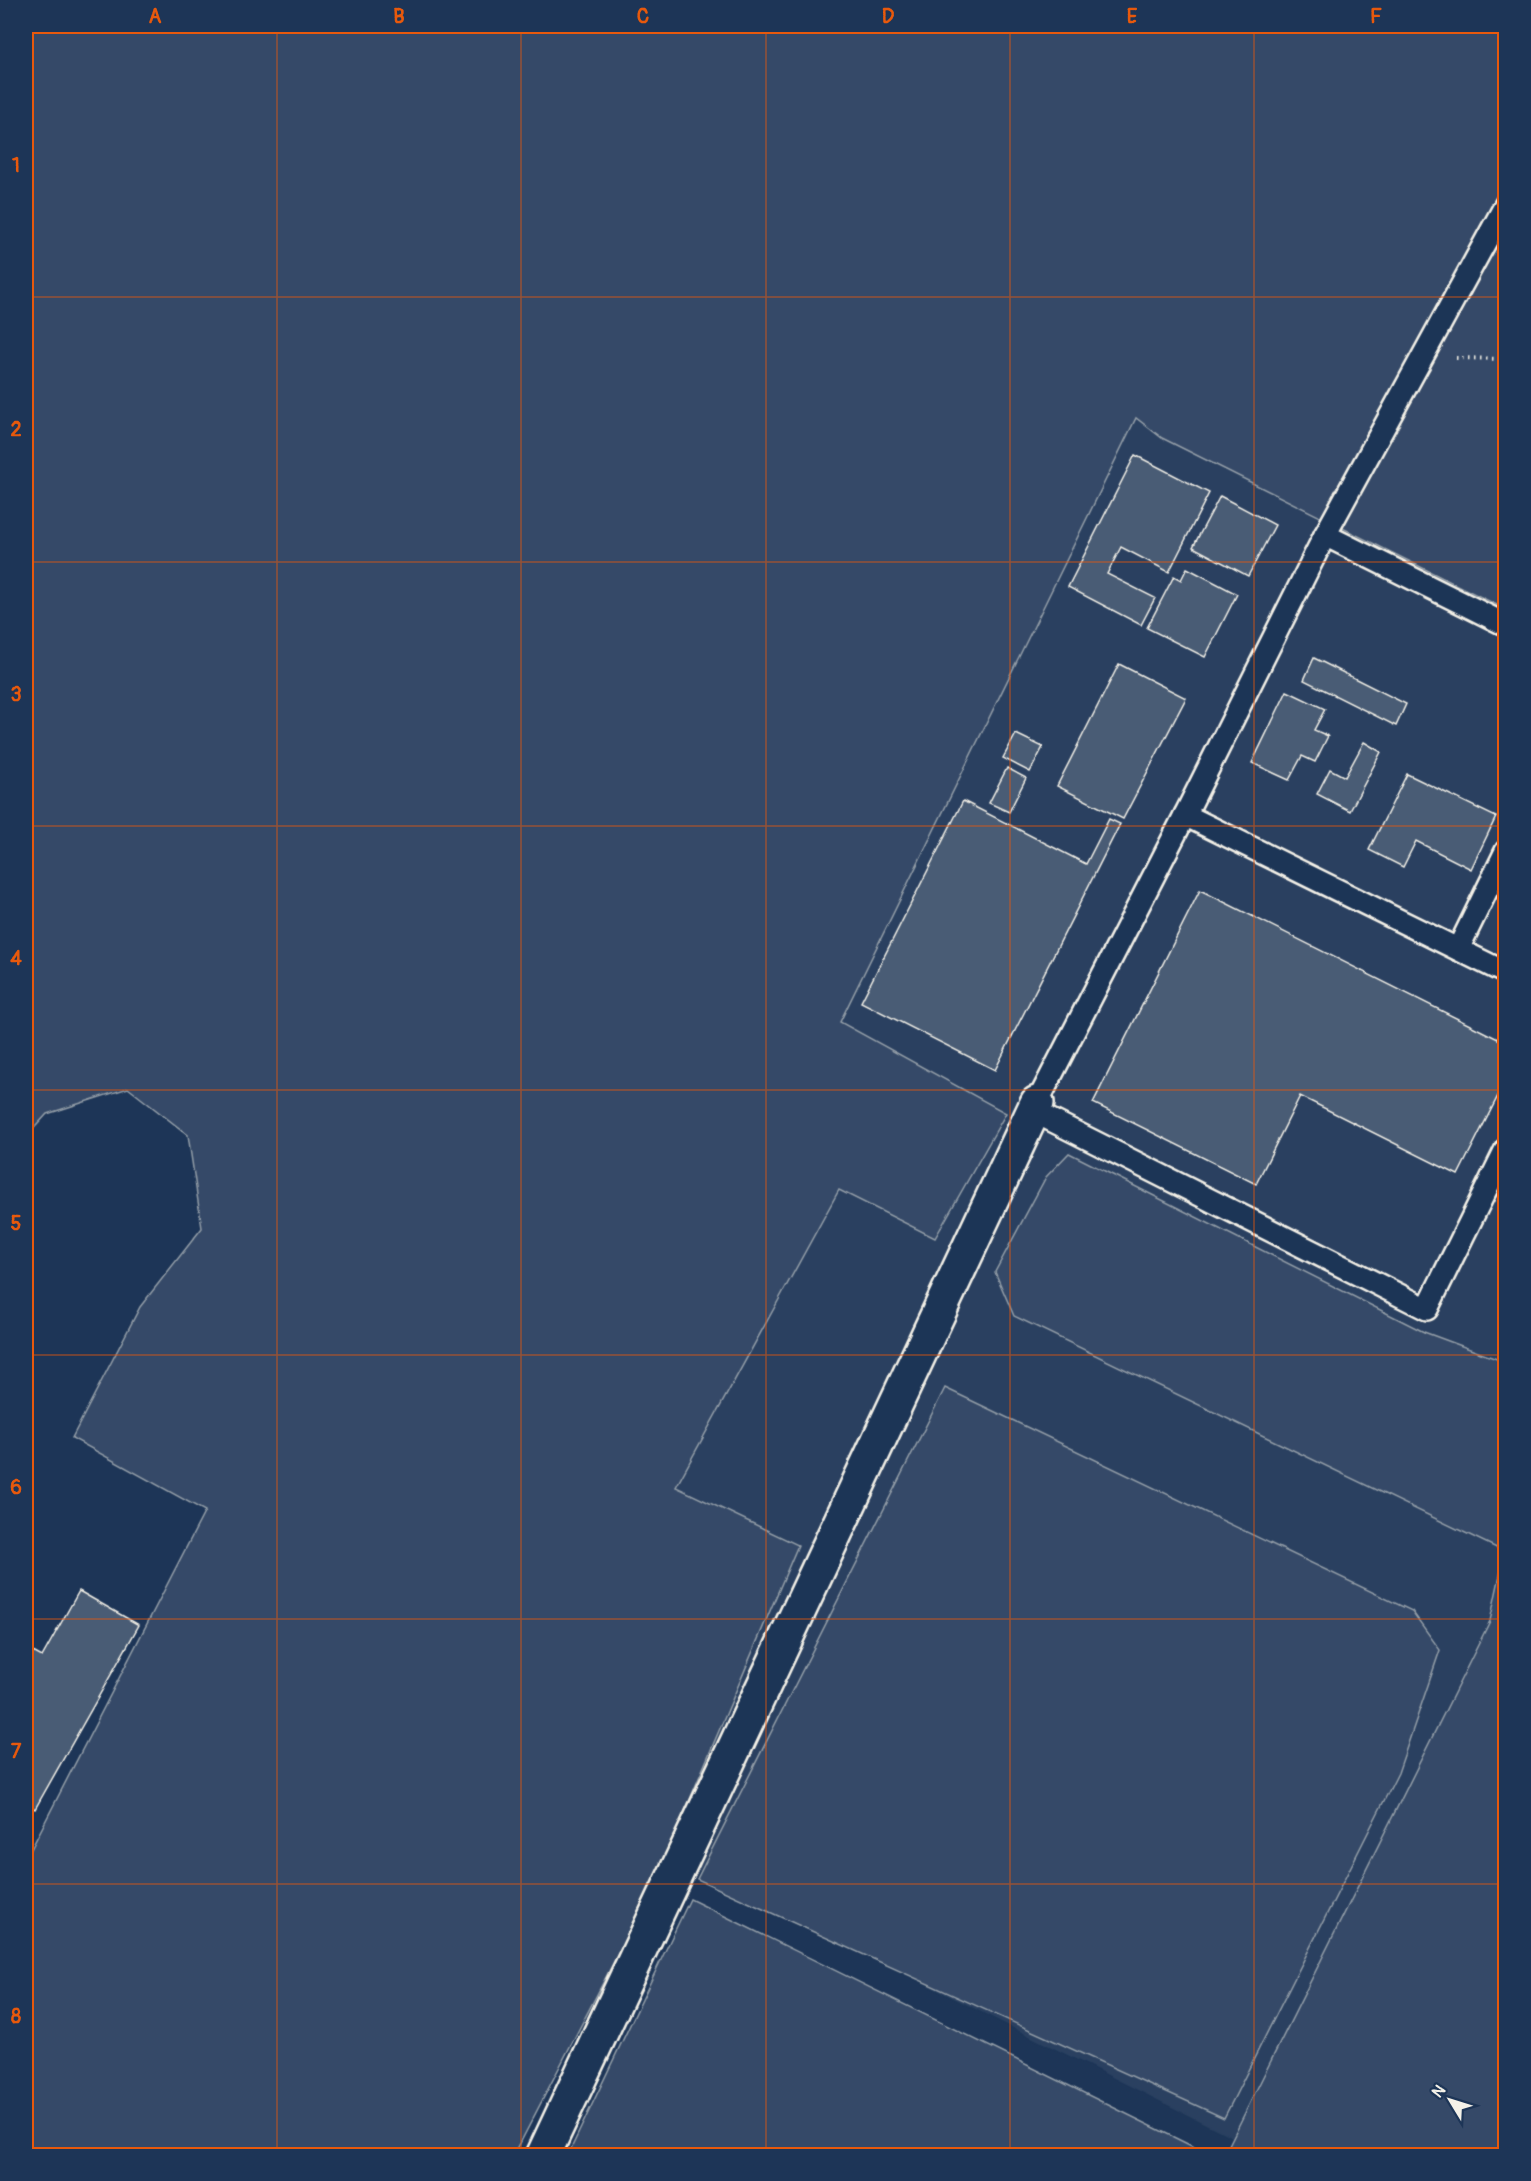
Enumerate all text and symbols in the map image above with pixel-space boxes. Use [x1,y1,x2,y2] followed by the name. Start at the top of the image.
[149,4,162,29] text: A
[393,4,405,29] text: B
[637,4,649,29] text: C
[882,4,895,29] text: D
[1127,4,1138,29] text: E
[1370,4,1382,29] text: F
[12,153,20,178] text: 1
[10,417,22,442] text: 2
[10,682,22,707] text: 3
[10,946,22,971] text: 4
[11,1211,22,1236] text: 5
[10,1475,22,1500] text: 6
[11,1739,22,1764] text: 7
[11,2004,21,2029] text: 8
[1420,2070,1480,2130] north arrow
[1428,2081,1450,2102] text: N

